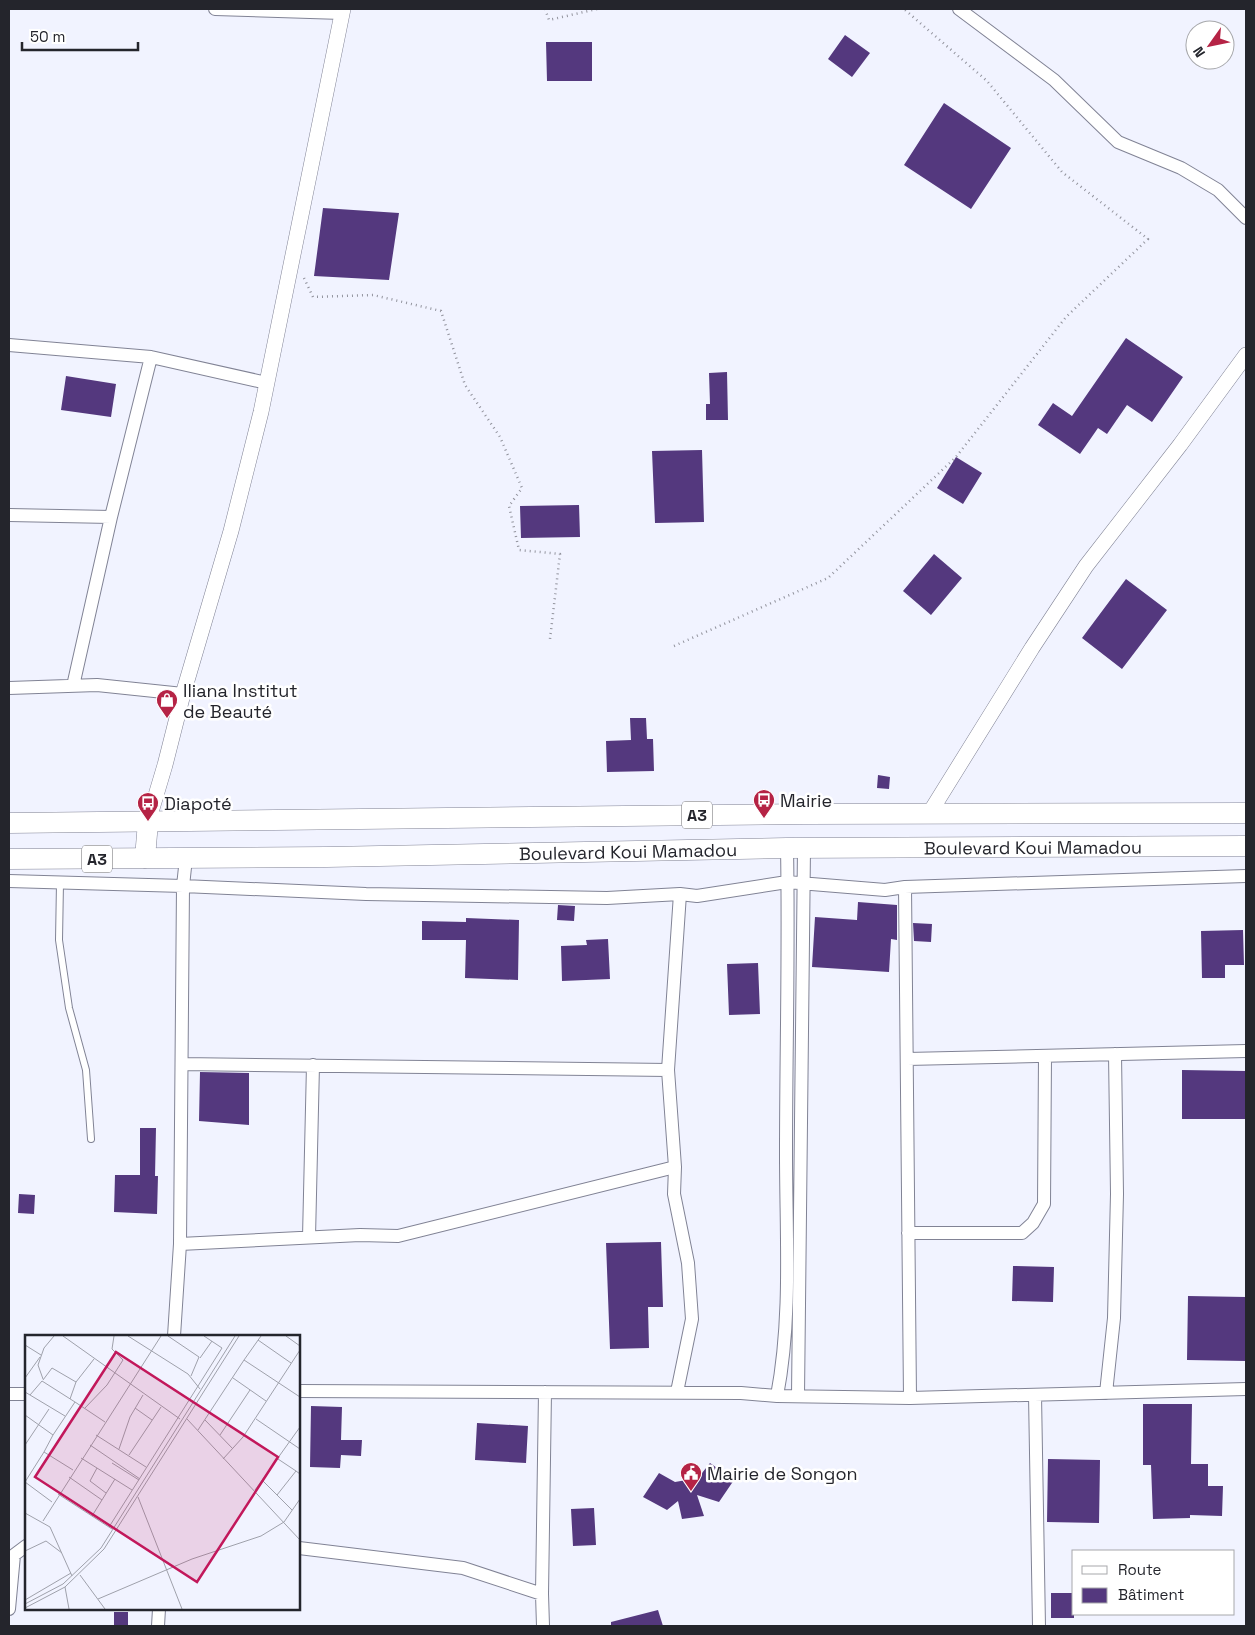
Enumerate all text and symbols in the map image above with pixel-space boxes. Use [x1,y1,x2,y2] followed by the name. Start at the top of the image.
[22,20,139,52] scale bar
[1185,20,1235,70] north arrow
[30,27,65,46] text: 50 m
[1189,43,1209,61] text: N
[183,679,298,723] place label: Iliana Institut de Beauté
[155,688,179,719] shop icon: Iliana Institut de Beauté
[752,788,776,819] bus stop icon: Mairie
[780,789,832,812] place label: Mairie
[136,791,160,822] bus stop icon: Diapoté
[164,792,232,815] place label: Diapoté
[682,802,712,828] road number: A3
[924,835,1142,859] street label: Boulevard Koui Mamadou
[519,837,737,865] street label: Boulevard Koui Mamadou
[82,846,112,872] road number: A3
[25,1335,300,1610] inset map
[679,1461,703,1492] public building icon: Mairie de Songon
[707,1462,858,1485] place label: Mairie de Songon
[1072,1550,1235,1615] legend
[1118,1560,1162,1579] text: Route
[1118,1585,1184,1604] text: Bâtiment

